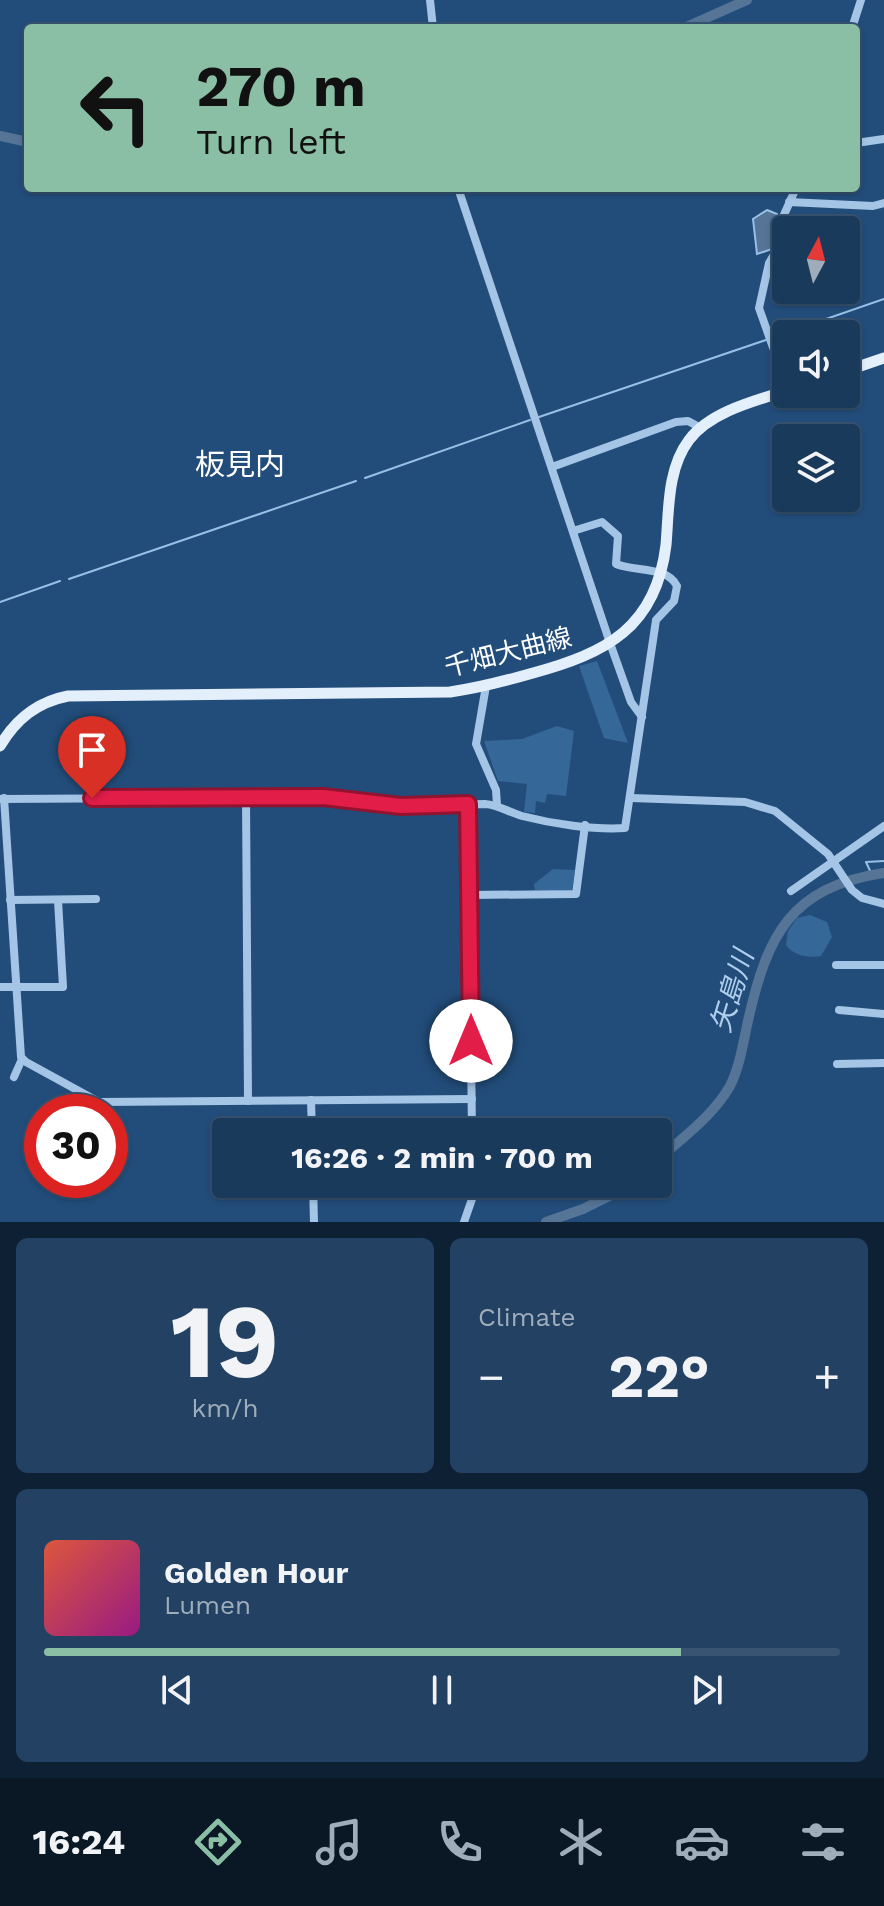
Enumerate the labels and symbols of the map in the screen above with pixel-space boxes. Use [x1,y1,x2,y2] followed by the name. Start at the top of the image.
[772,216,860,304] north arrow
[195,447,285,482] district label: 板見内
[441,622,575,682] street label: 千畑大曲線
[58,716,126,798] pin
[704,943,761,1036] water label: 矢島川
[429,999,513,1083] position arrow
[24,1094,128,1198] speed limit sign: 30

